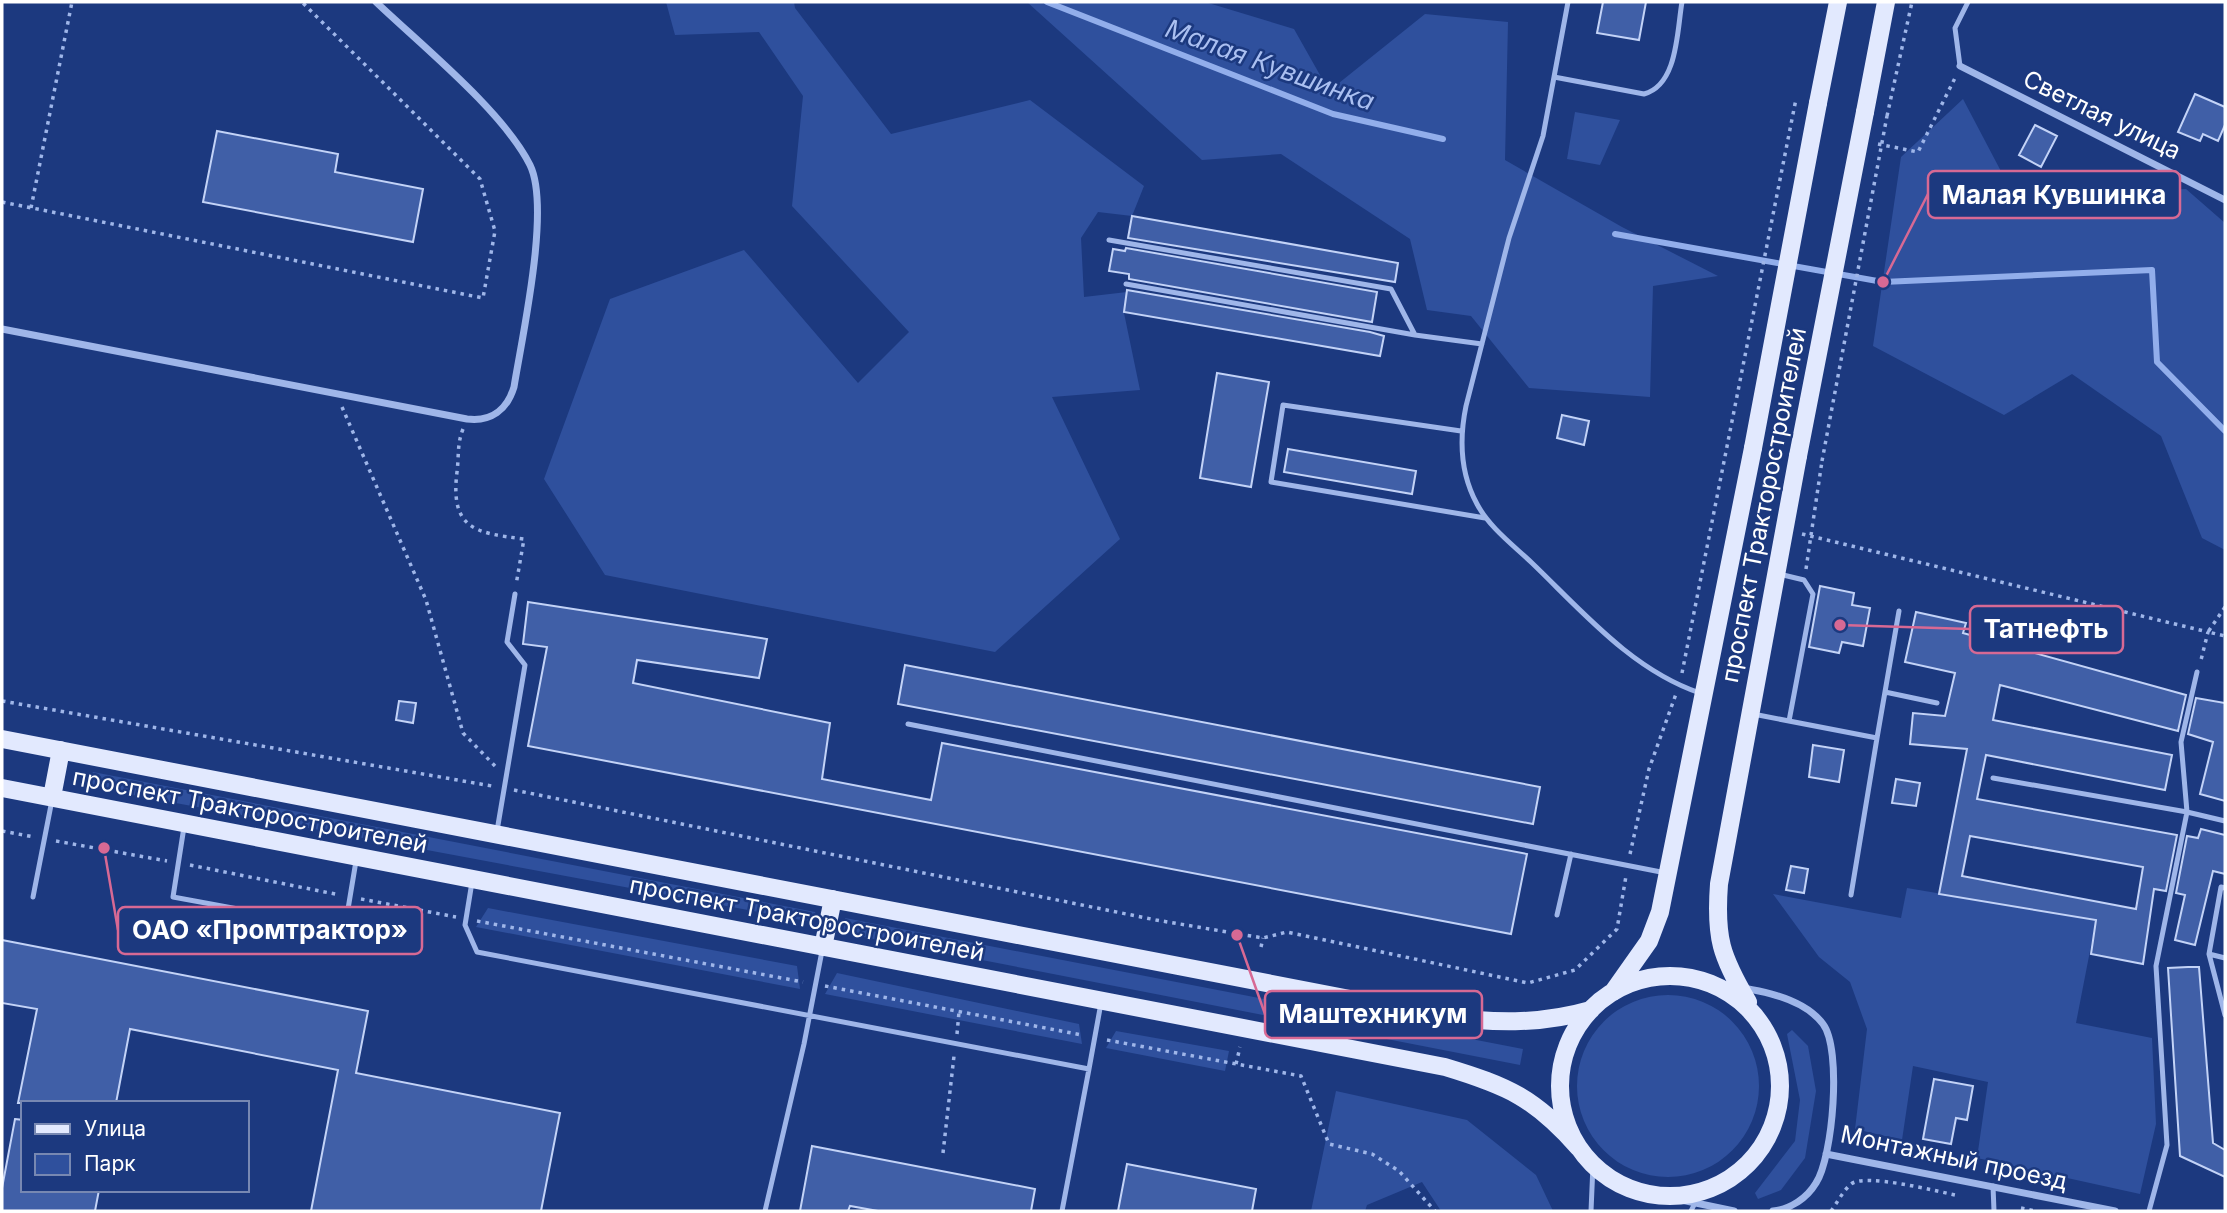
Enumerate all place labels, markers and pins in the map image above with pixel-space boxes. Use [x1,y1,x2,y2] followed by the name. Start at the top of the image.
[1928,171,2180,218] callout: Малая Кувшинка
[1970,606,2123,653] callout: Татнефть
[118,907,422,954] callout: ОАО «Промтрактор»
[1265,991,1482,1038] callout: Маштехникум

